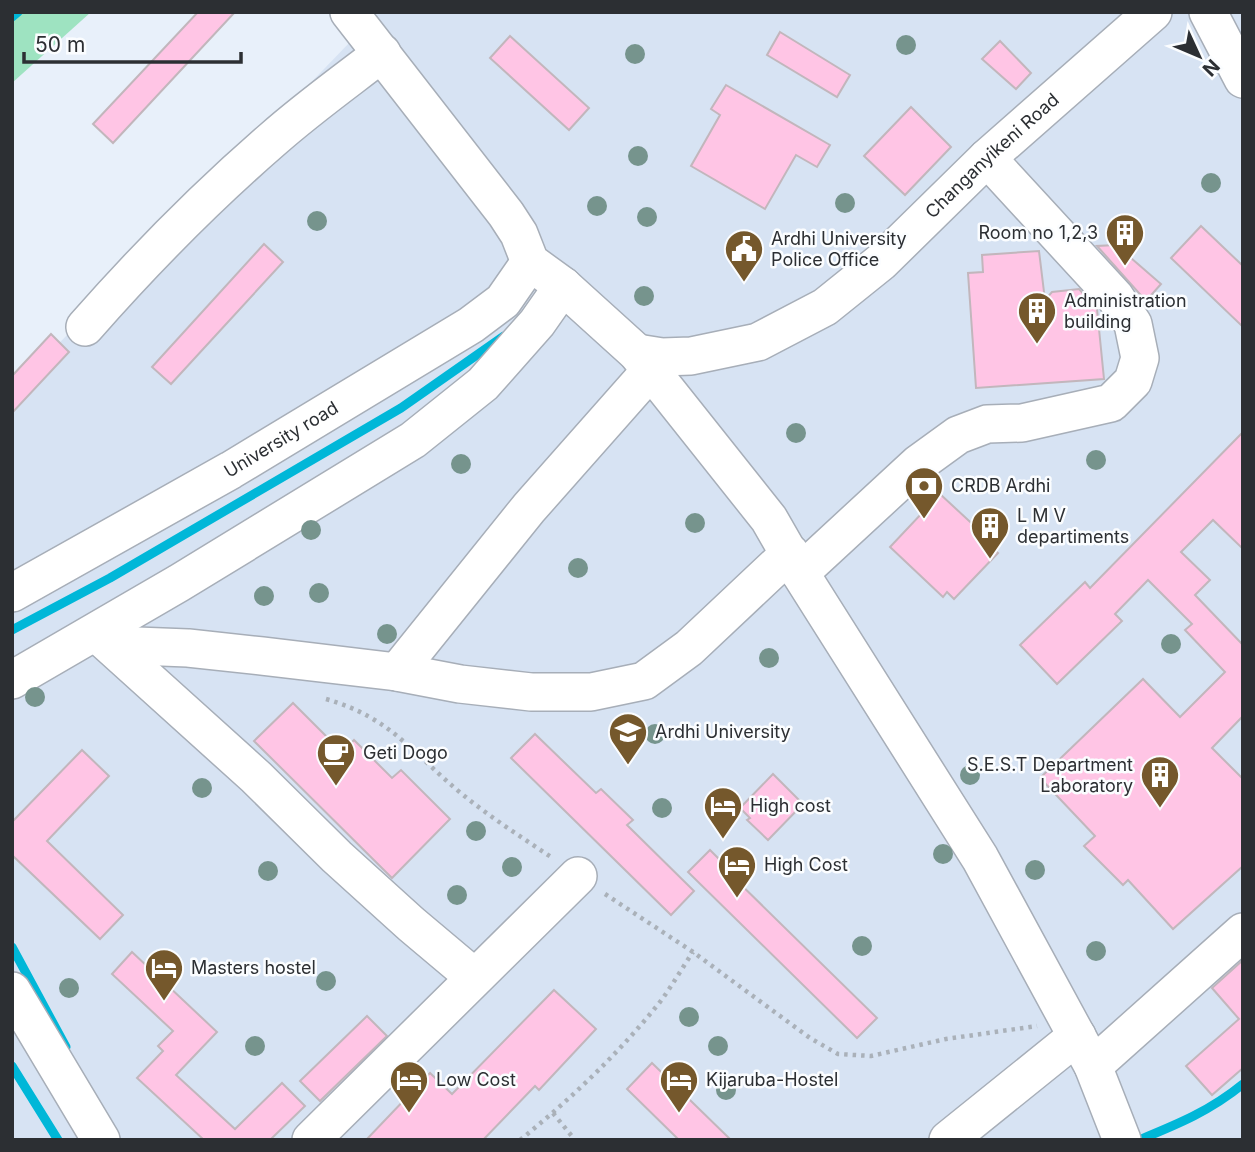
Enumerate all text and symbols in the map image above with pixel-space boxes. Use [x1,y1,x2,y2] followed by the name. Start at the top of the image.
[24,21,242,65] scale bar
[1164,21,1234,91] north arrow
[35,32,85,57] text: 50 m
[1198,54,1224,81] text: N
[921,89,1063,222] street label: Changanyikeni Road
[1104,212,1146,267] building icon: Room no 1,2,3
[978,222,1098,243] place label: Room no 1,2,3
[723,228,765,283] public building icon: Ardhi University Police Office
[771,228,907,270] place label: Ardhi University Police Office
[1016,290,1058,345] building icon: Administration building
[1064,290,1187,332] place label: Administration building
[220,397,342,482] street label: University road
[903,465,945,520] bank icon: CRDB Ardhi
[951,475,1050,496] place label: CRDB Ardhi
[969,505,1011,560] building icon: L M V departiments
[1017,505,1129,547] place label: L M V departiments
[607,711,649,766] school or university icon: Ardhi University
[655,721,791,742] place label: Ardhi University
[315,732,357,787] cafe icon: Geti Dogo
[363,742,448,763] place label: Geti Dogo
[967,754,1133,796] place label: S.E.S.T Department Laboratory
[1139,754,1181,809] building icon: S.E.S.T Department Laboratory
[702,785,744,840] hotel icon: High cost
[750,795,831,816] place label: High cost
[716,844,758,899] hotel icon: High Cost
[764,854,848,875] place label: High Cost
[143,947,185,1002] hotel icon: Masters hostel
[191,957,316,978] place label: Masters hostel
[388,1059,430,1114] hotel icon: Low Cost
[658,1059,700,1114] hotel icon: Kijaruba-Hostel
[436,1069,516,1090] place label: Low Cost
[706,1069,838,1090] place label: Kijaruba-Hostel

